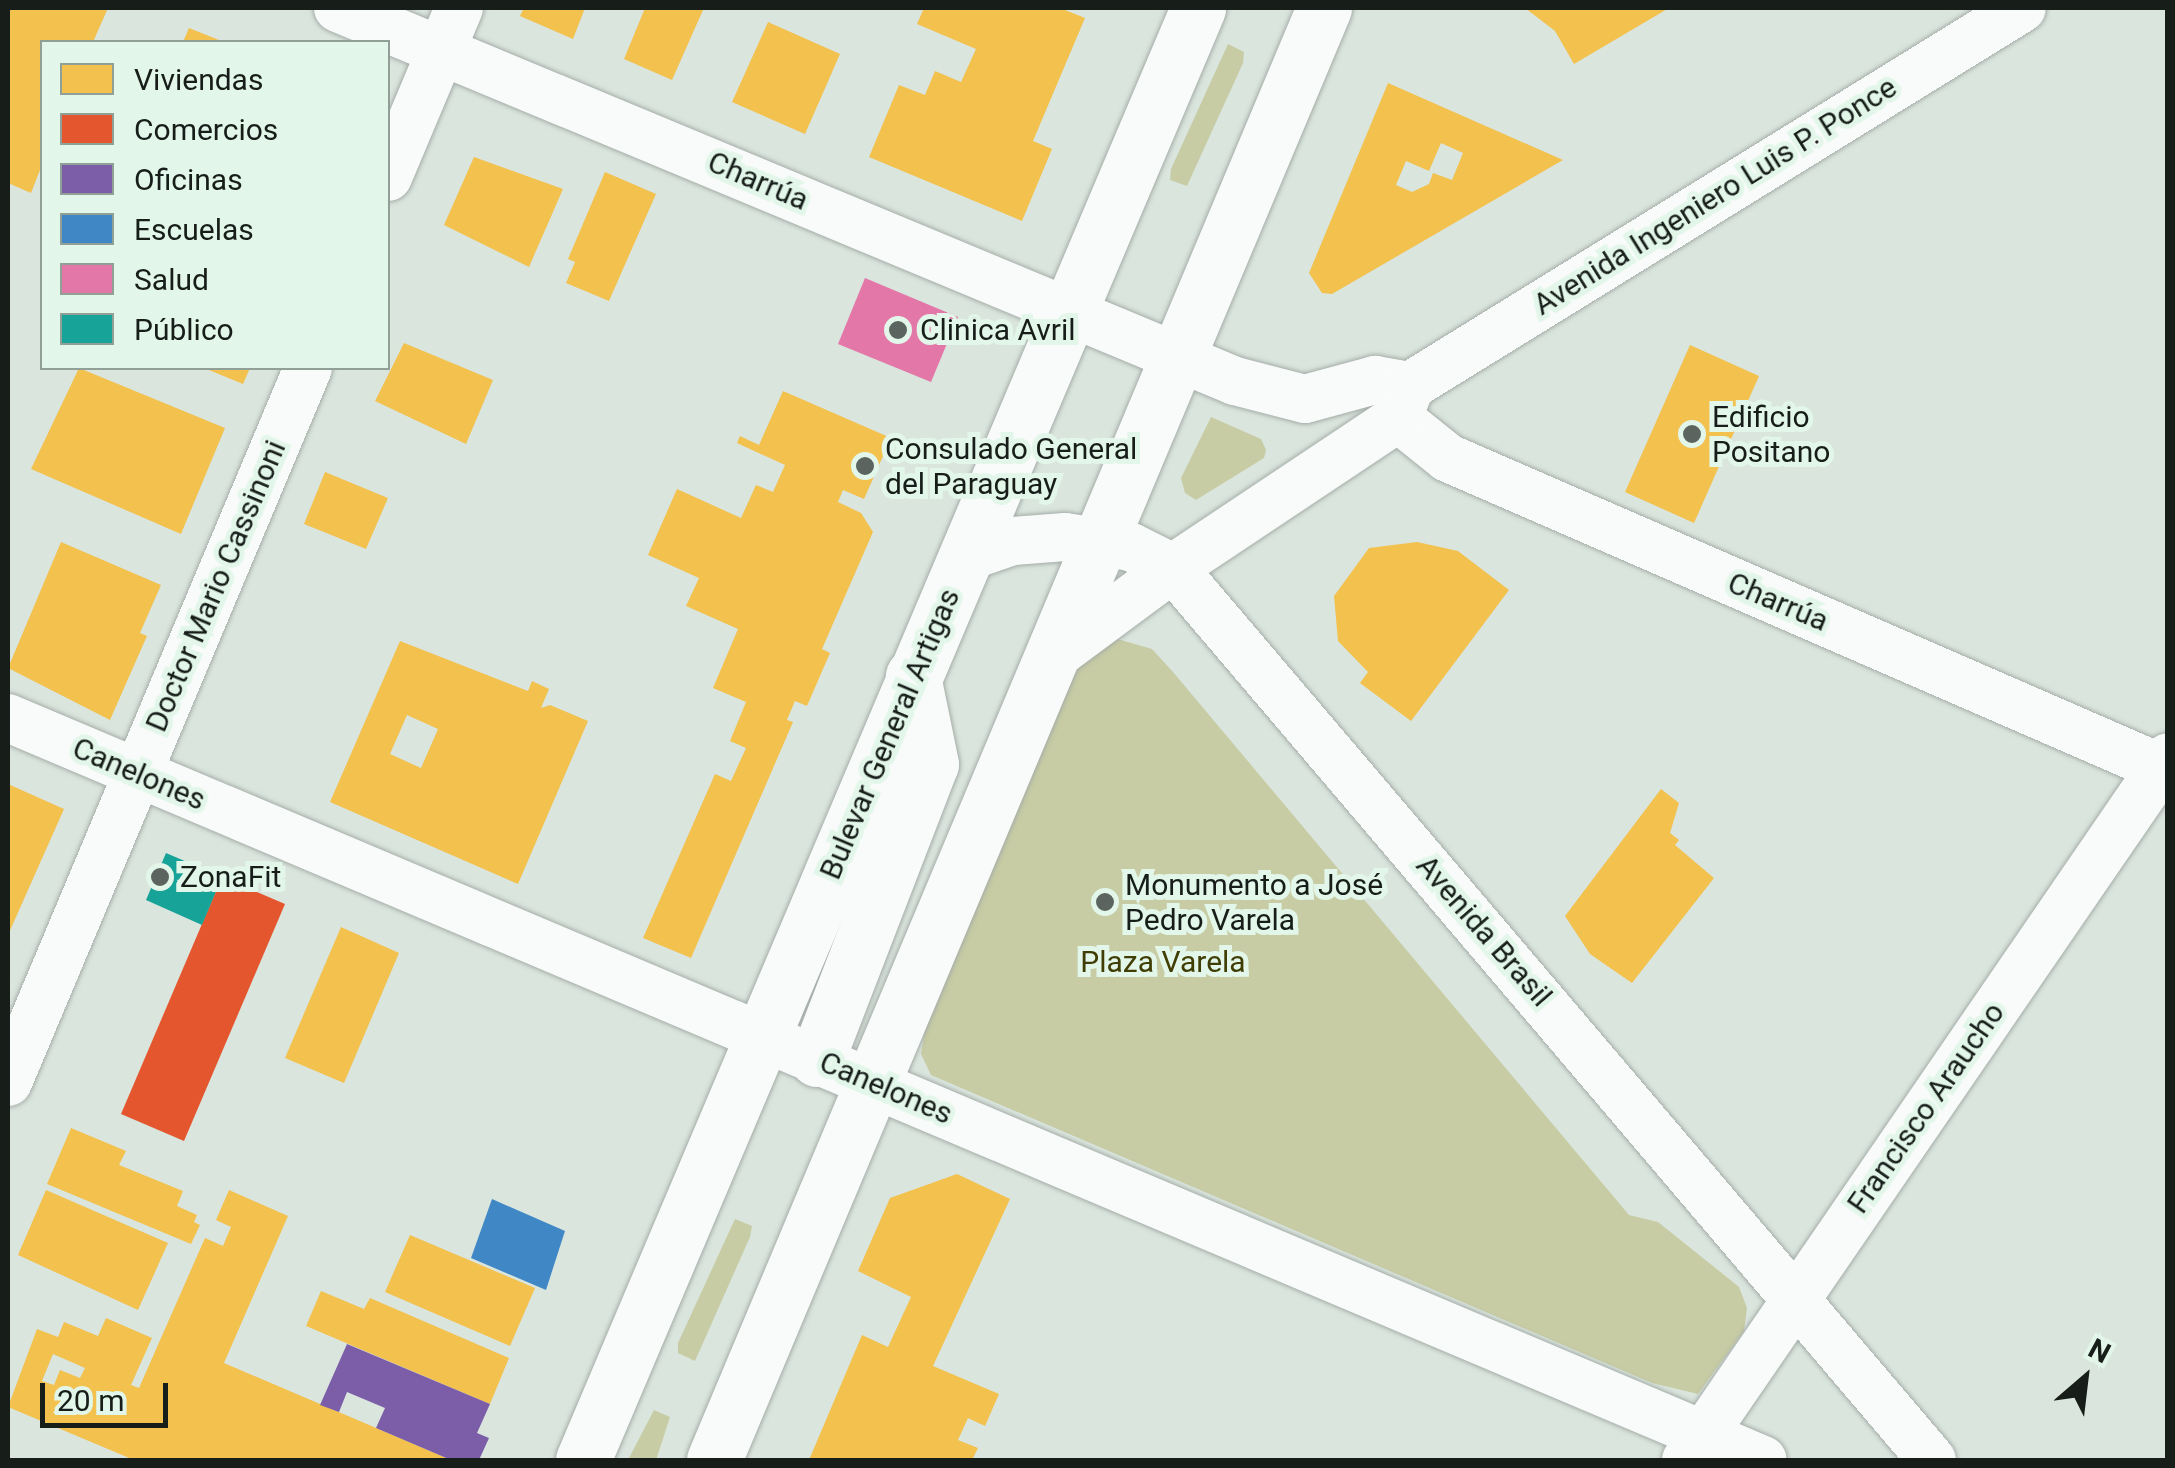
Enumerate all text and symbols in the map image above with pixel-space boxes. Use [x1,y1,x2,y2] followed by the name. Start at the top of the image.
[40,40,390,370] legend
[134,62,263,97] text: Viviendas
[1527,69,1903,323] street label: Avenida Ingeniero Luis P. Ponce
[134,112,278,147] text: Comercios
[702,144,814,218] street label: Charrúa
[134,162,243,197] text: Oficinas
[134,212,254,247] text: Escuelas
[134,262,209,297] text: Salud
[134,312,234,347] text: Público
[920,312,1076,348] place label: Clinica Avril
[885,317,911,343] marker: Clinica Avril
[1712,399,1830,470] place label: Edificio Positano
[1681,423,1703,445] marker: Edificio Positano
[885,431,1137,502] place label: Consulado General del Paraguay
[138,435,294,737] street label: Doctor Mario Cassinoni
[854,455,876,477] marker: Consulado General del Paraguay
[1722,565,1834,639] street label: Charrúa
[812,583,968,885] street label: Bulevar General Artigas
[67,730,211,818] street label: Canelones
[1409,848,1559,1014] street label: Avenida Brasil
[180,859,281,895] place label: ZonaFit
[149,866,171,888] marker: ZonaFit
[1125,867,1383,938] place label: Monumento a José Pedro Varela
[1094,891,1116,913] marker: Monumento a José Pedro Varela
[1080,944,1246,980] park label: Plaza Varela
[1840,996,2012,1220] street label: Francisco Araucho
[814,1044,958,1132] street label: Canelones
[2035,1328,2135,1428] north arrow
[2083,1332,2116,1370] text: N
[45,1363,172,1425] scale bar
[57,1383,124,1418] text: 20 m

